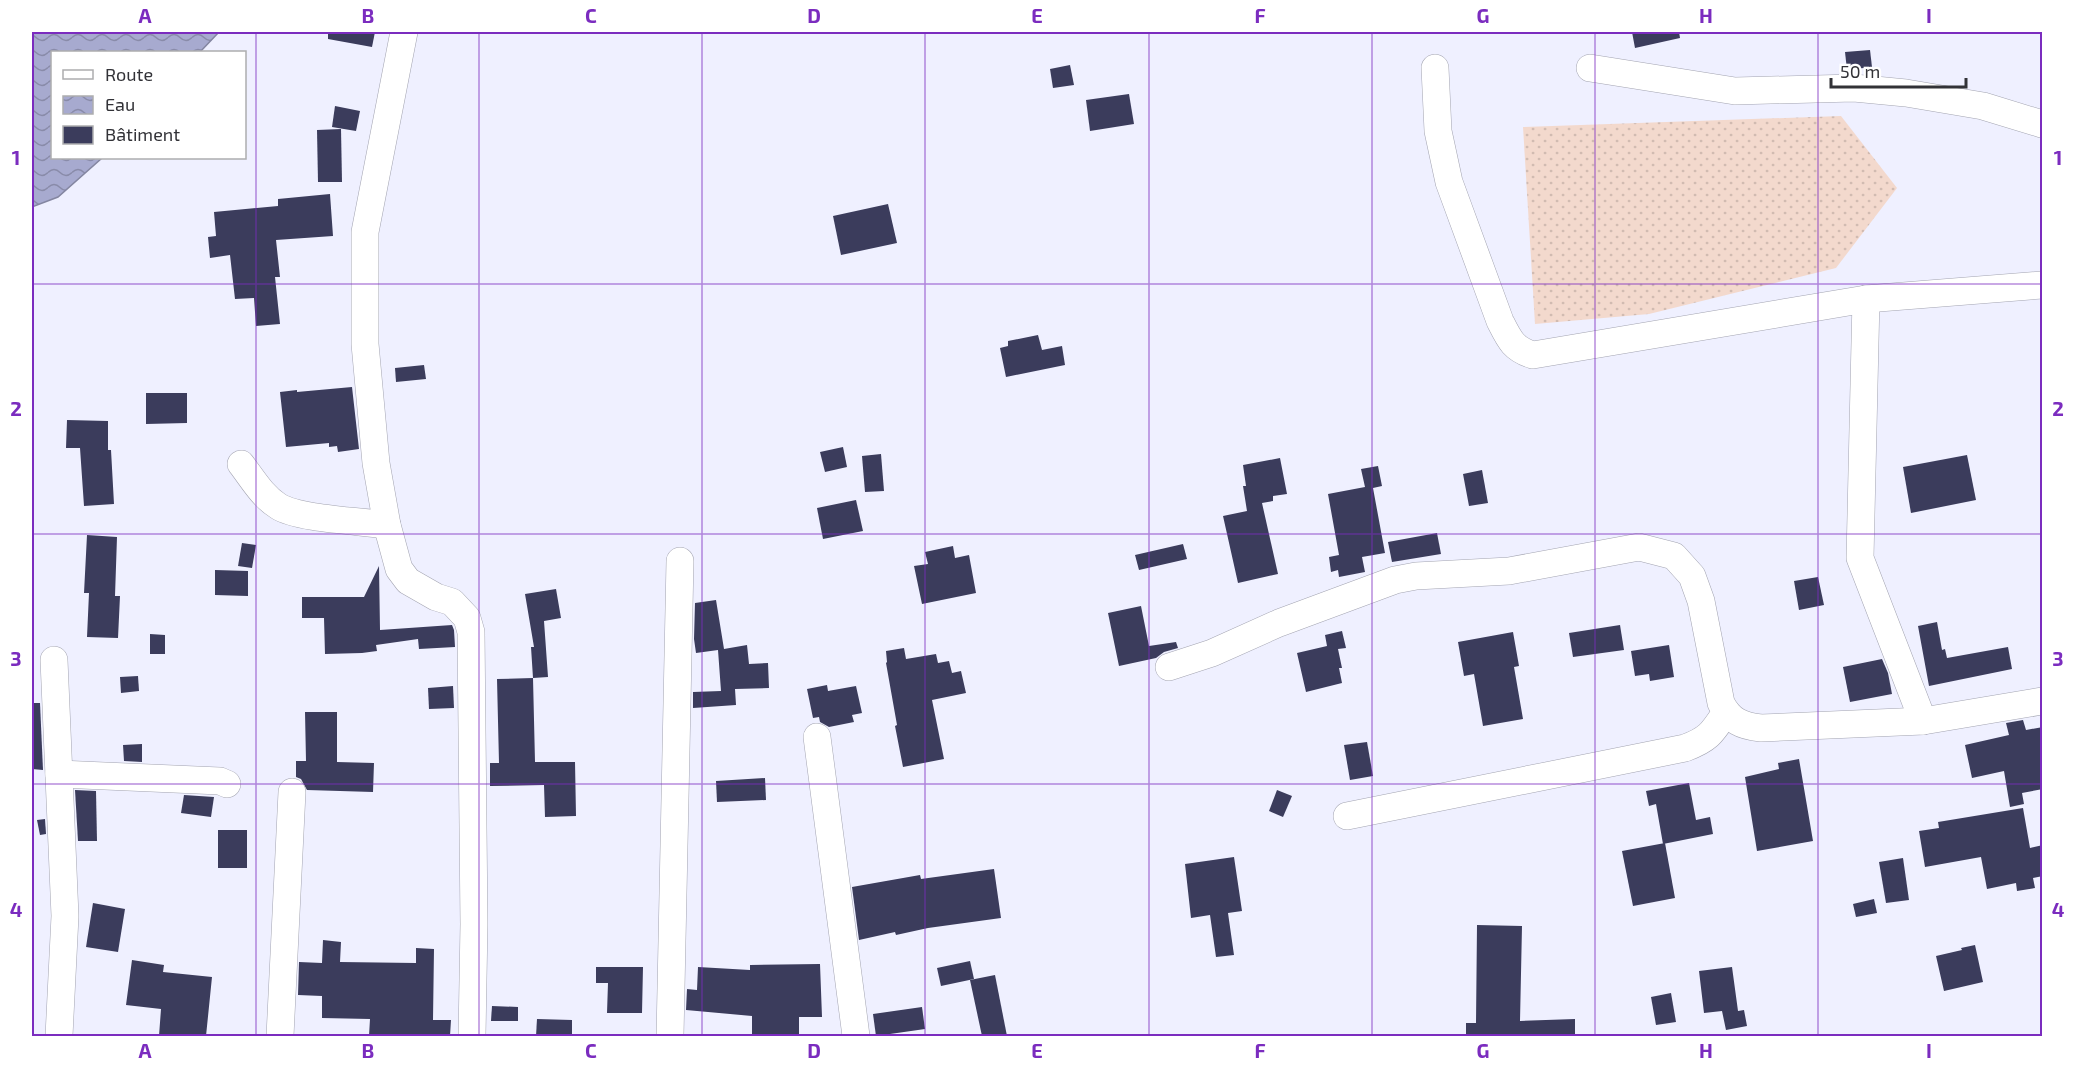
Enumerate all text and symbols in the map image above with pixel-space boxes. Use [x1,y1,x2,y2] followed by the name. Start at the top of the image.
[138,3,152,27] text: A
[362,3,374,27] text: B
[585,3,597,27] text: C
[807,3,821,27] text: D
[1031,3,1043,27] text: E
[1254,3,1266,27] text: F
[1477,3,1489,27] text: G
[1699,3,1713,27] text: H
[1926,3,1932,27] text: I
[51,51,246,159] legend
[1831,51,1966,89] scale bar
[1840,60,1880,82] text: 50 m
[105,63,153,85] text: Route
[105,93,135,115] text: Eau
[105,123,180,145] text: Bâtiment
[12,145,20,169] text: 1
[2054,145,2062,169] text: 1
[10,396,22,420] text: 2
[2052,396,2064,420] text: 2
[10,646,22,670] text: 3
[2052,646,2064,670] text: 3
[10,897,23,921] text: 4
[2052,897,2065,921] text: 4
[138,1038,152,1062] text: A
[362,1038,374,1062] text: B
[585,1038,597,1062] text: C
[807,1038,821,1062] text: D
[1031,1038,1043,1062] text: E
[1254,1038,1266,1062] text: F
[1477,1038,1489,1062] text: G
[1699,1038,1713,1062] text: H
[1926,1038,1932,1062] text: I

